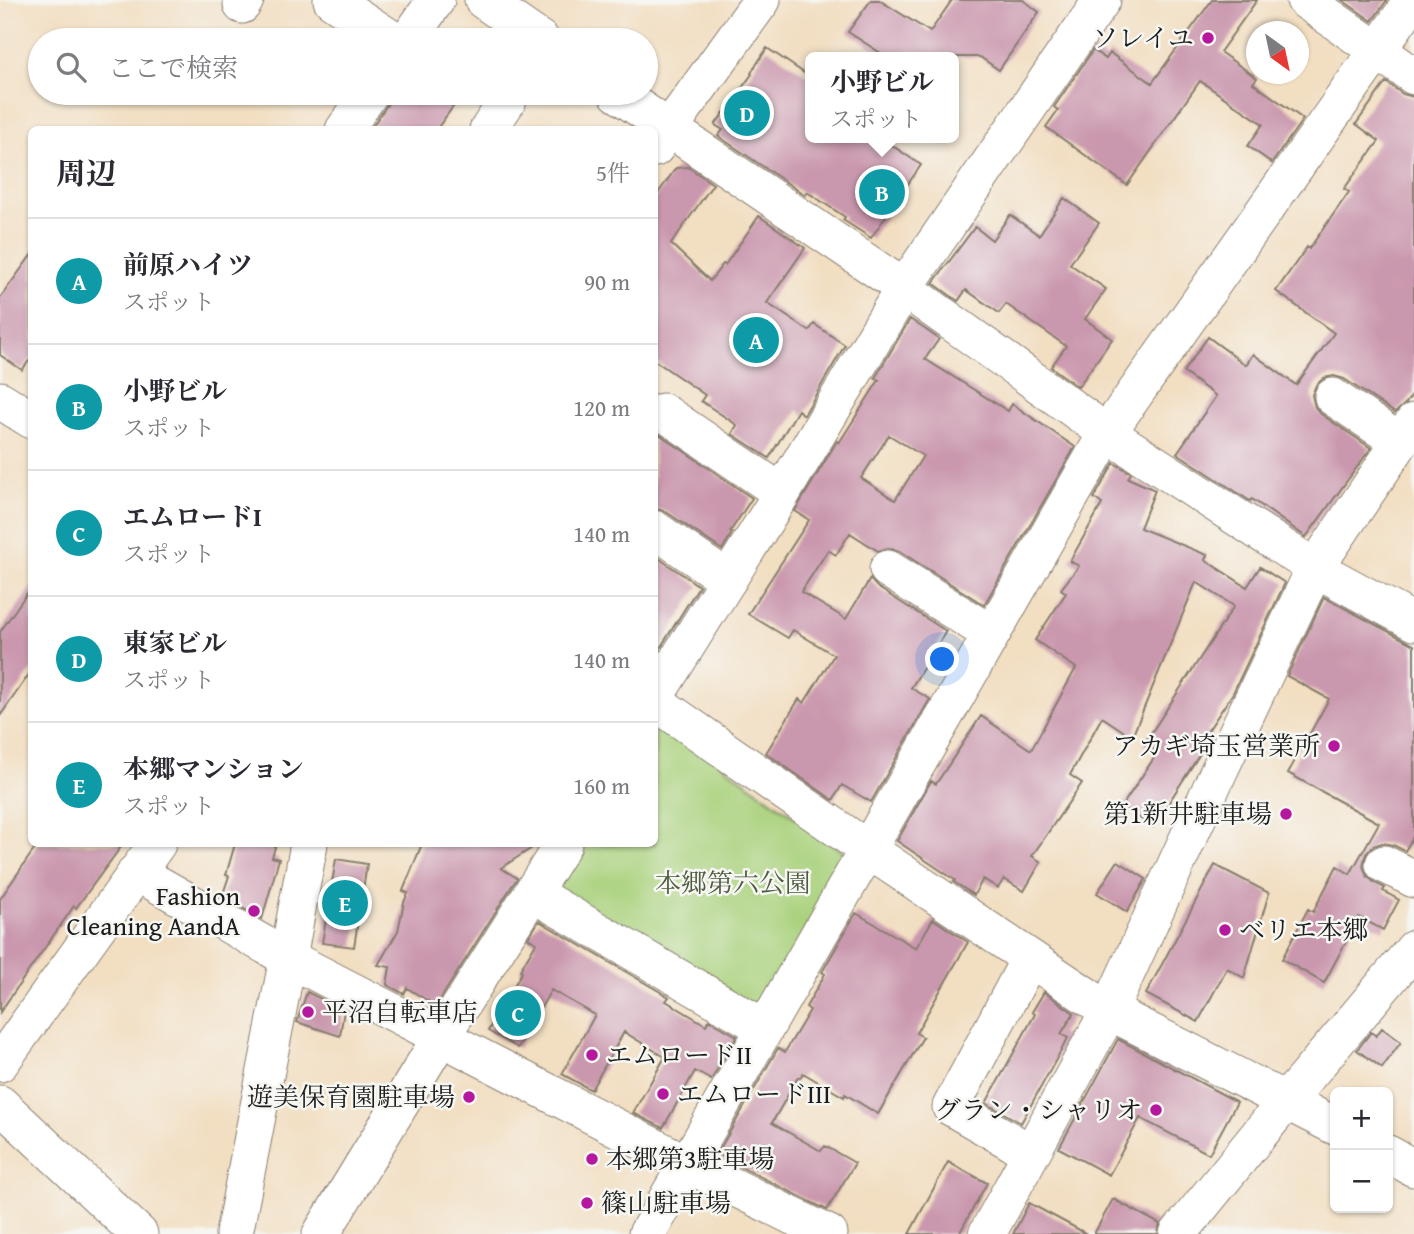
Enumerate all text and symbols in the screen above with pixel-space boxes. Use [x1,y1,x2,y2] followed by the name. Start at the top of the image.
[1092,18,1194,57] place label: ソレイユ
[1246,21,1309,84] north arrow
[28,28,658,105] search box
[1200,30,1216,46] marker: ソレイユ
[52,48,90,86] icon: search
[108,48,238,87] text: ここで検索
[805,52,959,143] popup
[830,62,934,101] text: 小野ビル
[724,87,770,139] pin: D
[830,102,922,135] text: スポット
[56,151,116,195] text: 周辺
[596,156,630,189] text: 5件
[859,166,905,218] pin: B
[123,245,253,284] text: 前原ハイツ
[72,265,86,298] text: A
[584,265,630,298] text: 90 m
[123,285,215,318] text: スポット
[733,314,779,366] pin: A
[123,371,227,410] text: 小野ビル
[72,391,86,424] text: B
[573,391,630,424] text: 120 m
[123,411,215,444] text: スポット
[123,497,262,536] text: エムロードⅠ
[72,517,86,550] text: C
[573,517,630,550] text: 140 m
[123,537,215,570] text: スポット
[123,623,227,662] text: 東家ビル
[925,642,959,676] your location
[72,643,86,676] text: D
[573,643,630,676] text: 140 m
[123,663,215,696] text: スポット
[1112,726,1320,765] place label: アカギ埼玉営業所
[1326,738,1342,754] marker: アカギ埼玉営業所
[123,749,304,788] text: 本郷マンション
[73,769,85,802] text: E
[573,769,630,802] text: 160 m
[123,789,215,822] text: スポット
[1103,794,1272,833] place label: 第1新井駐車場
[1278,806,1294,822] marker: 第1新井駐車場
[655,863,811,902] park label: 本郷第六公園
[67,876,240,945] place label: Fashion Cleaning AandA
[322,877,368,929] pin: E
[246,903,262,919] marker: Fashion Cleaning AandA
[1239,910,1368,949] place label: ベリエ本郷
[1217,922,1233,938] marker: ベリエ本郷
[495,987,541,1039] pin: C
[322,992,478,1031] place label: 平沼自転車店
[300,1004,316,1020] marker: 平沼自転車店
[606,1035,752,1074] place label: エムロードⅡ
[584,1047,600,1063] marker: エムロードⅡ
[677,1074,831,1113] place label: エムロードⅢ
[247,1077,455,1116] place label: 遊美保育園駐車場
[655,1086,671,1102] marker: エムロードⅢ
[1330,1087,1393,1213] map controls
[1330,1087,1393,1150] button: +
[461,1089,477,1105] marker: 遊美保育園駐車場
[935,1090,1142,1129] place label: グラン・シャリオ
[1148,1102,1164,1118] marker: グラン・シャリオ
[606,1139,775,1178] place label: 本郷第3駐車場
[1330,1150,1393,1213] button: −
[584,1151,600,1167] marker: 本郷第3駐車場
[601,1183,731,1222] place label: 篠山駐車場
[579,1195,595,1211] marker: 篠山駐車場

